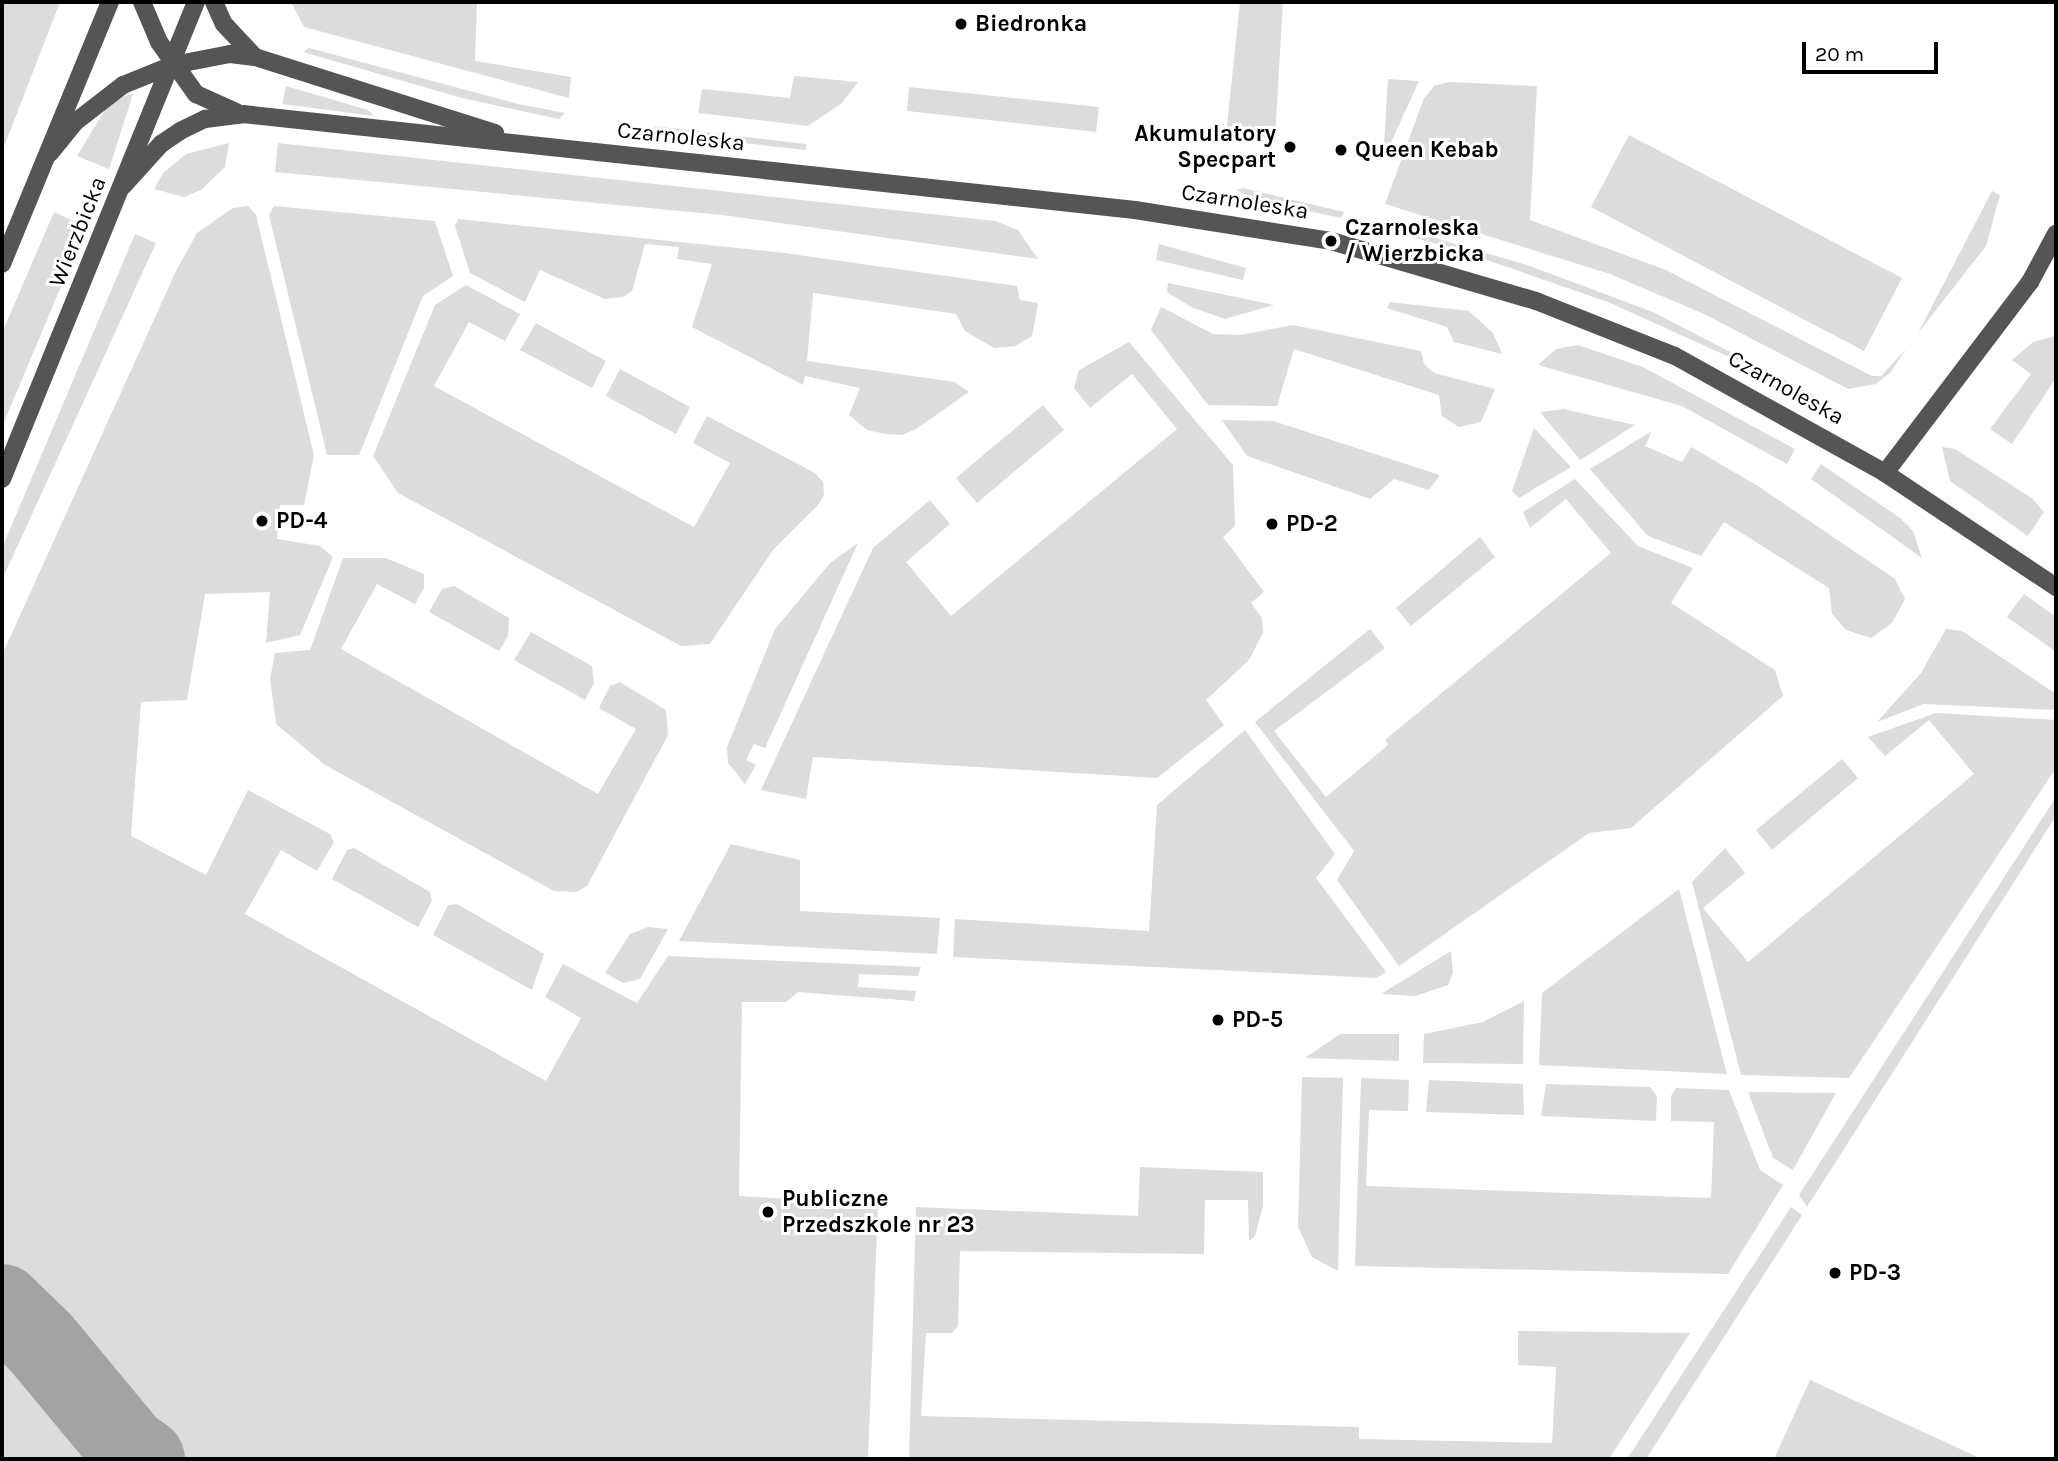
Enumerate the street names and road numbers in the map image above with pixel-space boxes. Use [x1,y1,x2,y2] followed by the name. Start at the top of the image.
[616,117,746,157] street label: Czarnoleska
[43,173,113,291] street label: Wierzbicka
[1179,178,1311,226] street label: Czarnoleska
[1723,345,1849,431] street label: Czarnoleska

